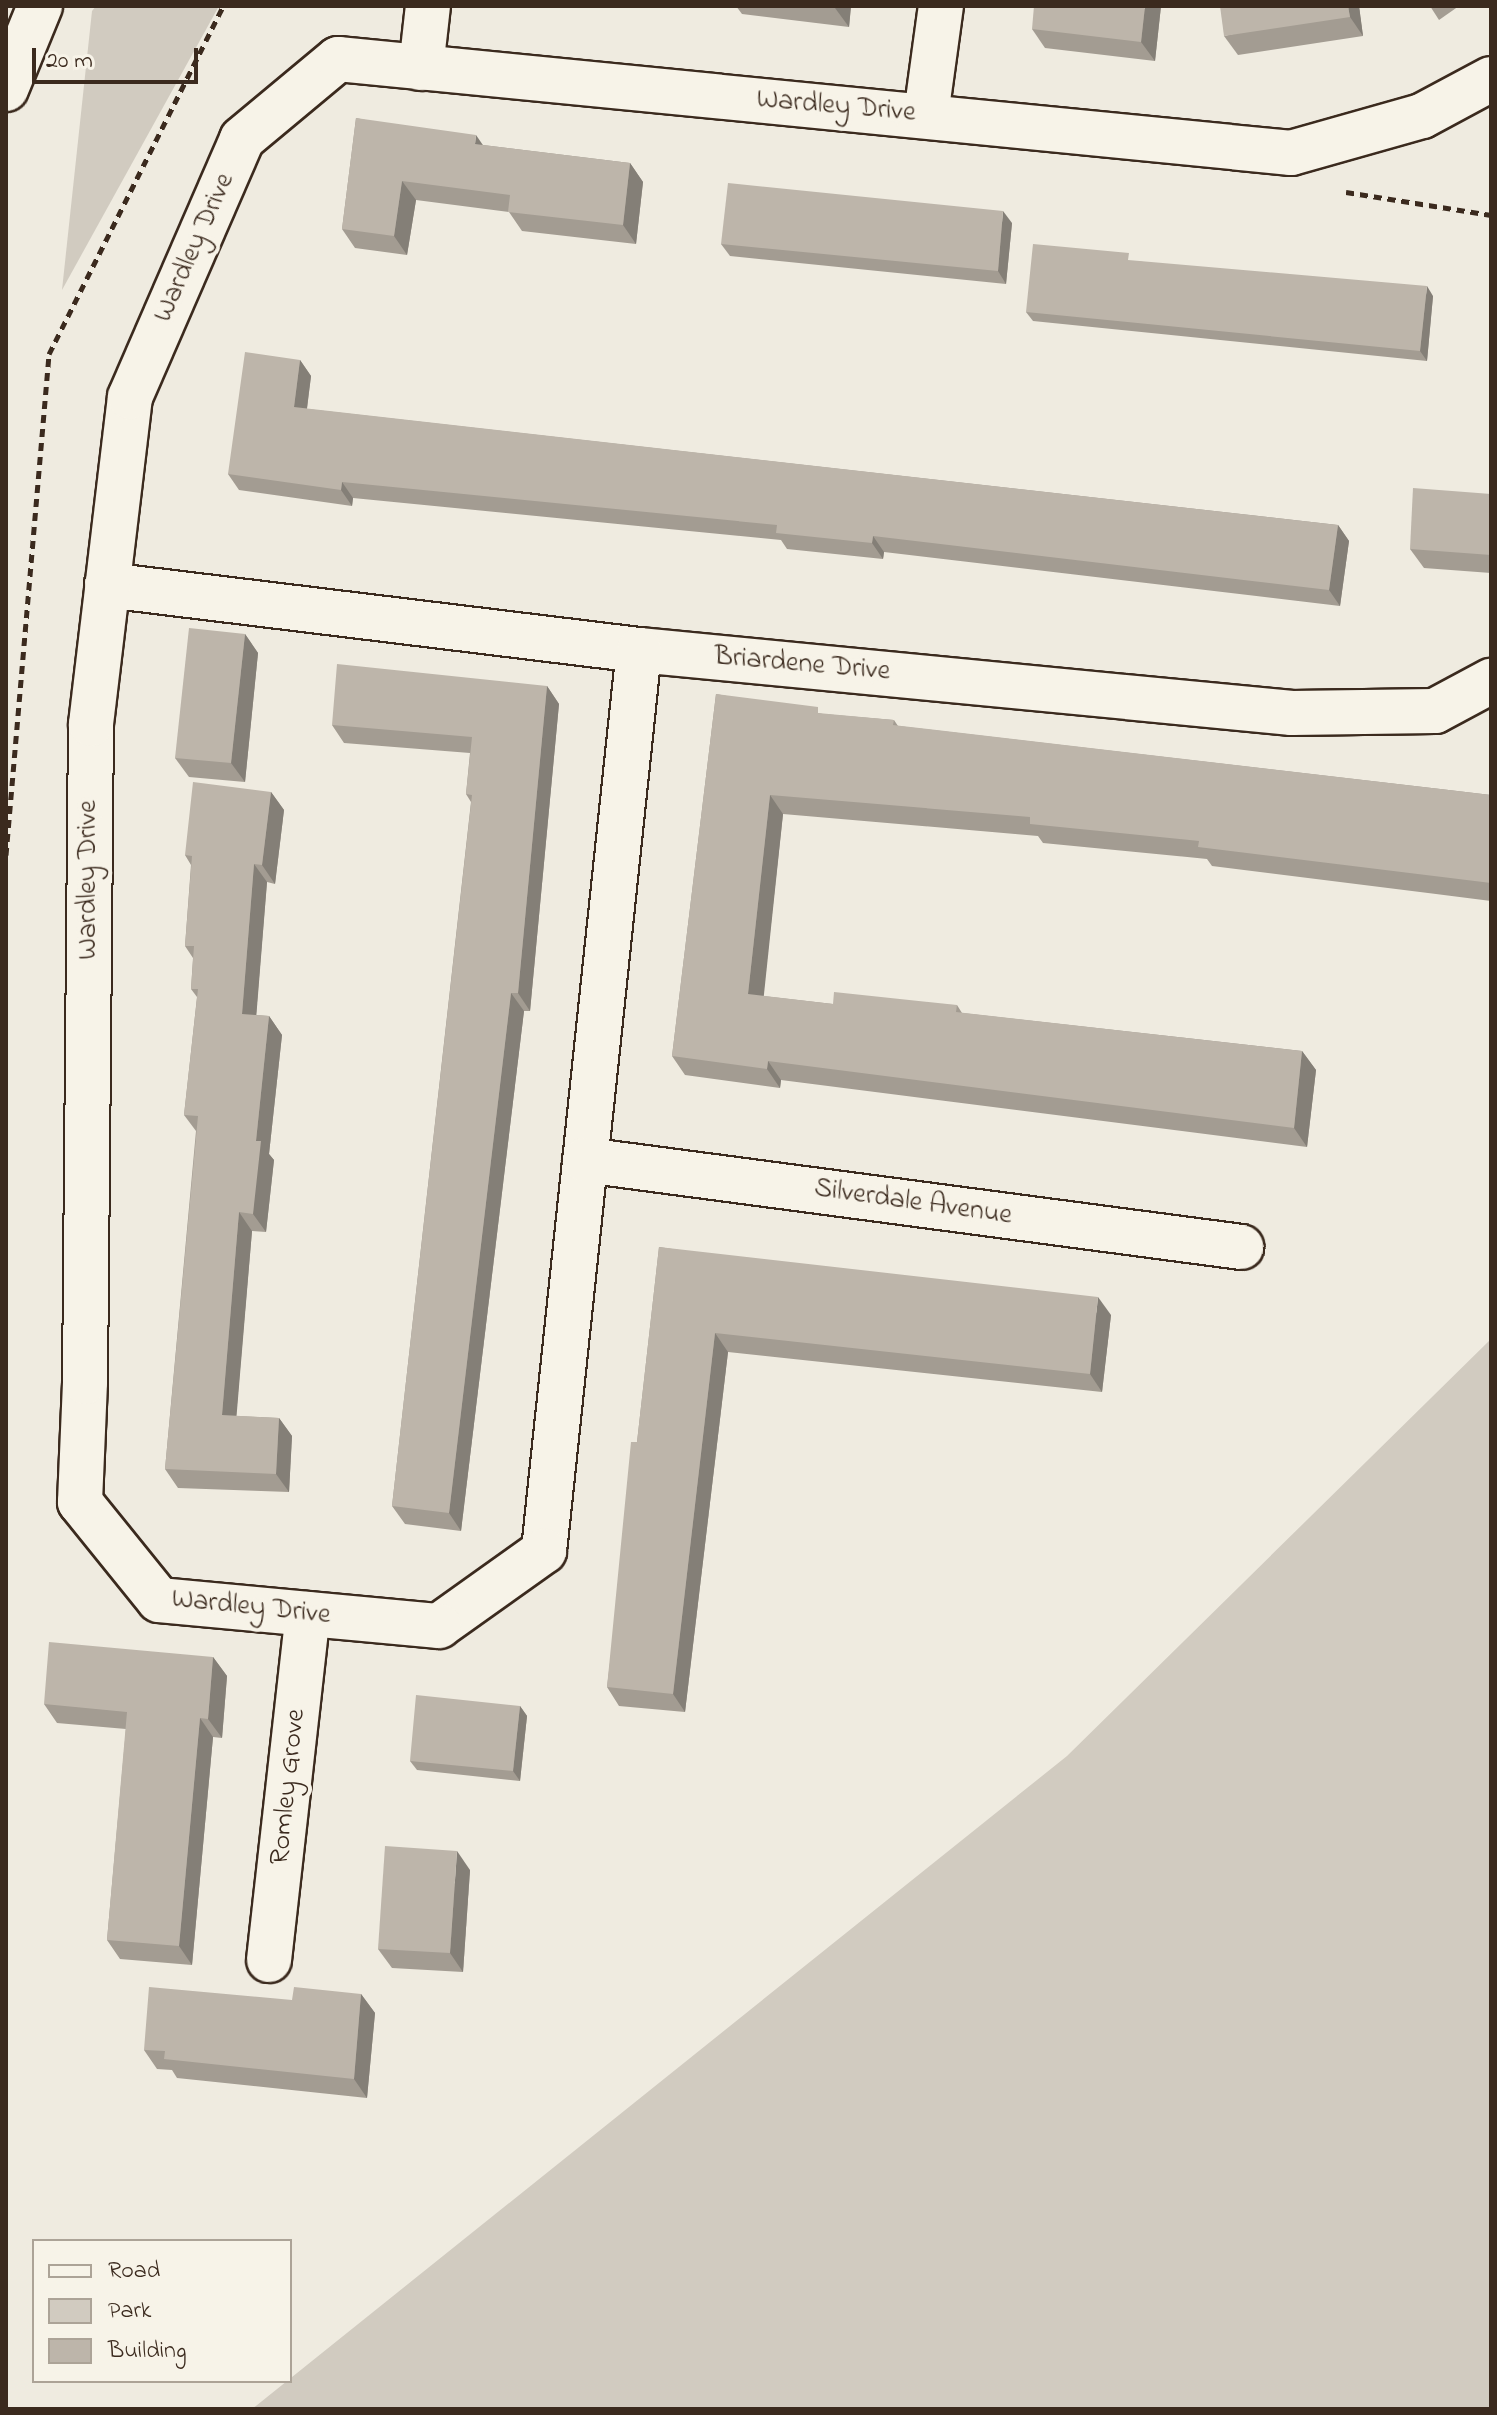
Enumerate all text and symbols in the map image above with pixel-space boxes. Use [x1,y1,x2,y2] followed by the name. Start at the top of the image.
[36,32,202,82] scale bar
[46,44,93,79] text: 20 m
[755,83,917,131] street label: Wardley Drive
[147,168,243,328] street label: Wardley Drive
[713,641,891,689] street label: Briardene Drive
[72,800,106,960] street label: Wardley Drive
[812,1172,1014,1234] street label: Silverdale Avenue
[170,1583,332,1633] street label: Wardley Drive
[264,1707,314,1867] street label: Romley Grove
[32,2239,292,2383] legend
[108,2254,160,2289] text: Road
[108,2294,151,2329] text: Park
[108,2334,187,2369] text: Building

